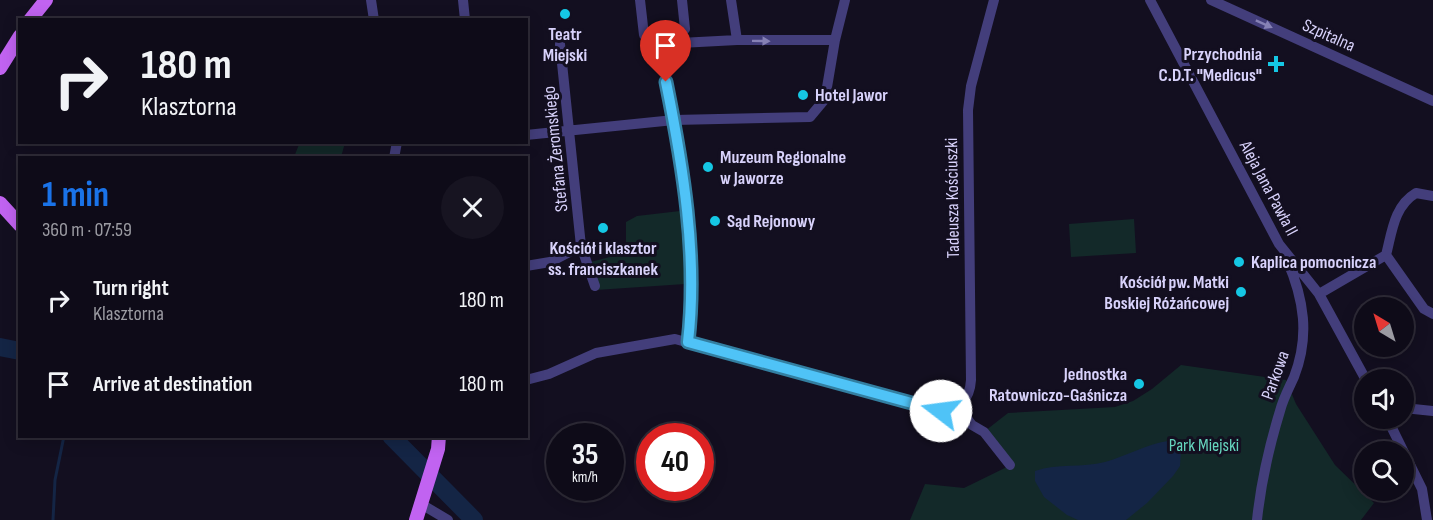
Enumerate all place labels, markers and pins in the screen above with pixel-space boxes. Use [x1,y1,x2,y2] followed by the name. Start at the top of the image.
[558,7,572,21] marker: Teatr Miejski
[640,20,691,82] pin
[543,24,587,66] place label: Teatr Miejski
[1159,44,1262,86] place label: Przychodnia C.D.T. "Medicus"
[1267,55,1285,73] marker: Przychodnia C.D.T. "Medicus"
[815,85,888,106] place label: Hotel Jawor
[796,88,810,102] marker: Hotel Jawor
[720,147,846,189] place label: Muzeum Regionalne w Jaworze
[701,160,715,174] marker: Muzeum Regionalne w Jaworze
[727,211,816,232] place label: Sąd Rejonowy
[708,214,722,228] marker: Sąd Rejonowy
[596,221,610,235] marker: Kościół i klasztor ss. franciszkanek
[548,238,658,280] place label: Kościół i klasztor ss. franciszkanek
[1251,252,1376,273] place label: Kaplica pomocnicza
[1232,255,1246,269] marker: Kaplica pomocnicza
[1104,272,1229,314] place label: Kościół pw. Matki Boskiej Różańcowej
[1234,285,1248,299] marker: Kościół pw. Matki Boskiej Różańcowej
[989,364,1127,406] place label: Jednostka Ratowniczo-Gaśnicza
[1132,377,1146,391] marker: Jednostka Ratowniczo-Gaśnicza

